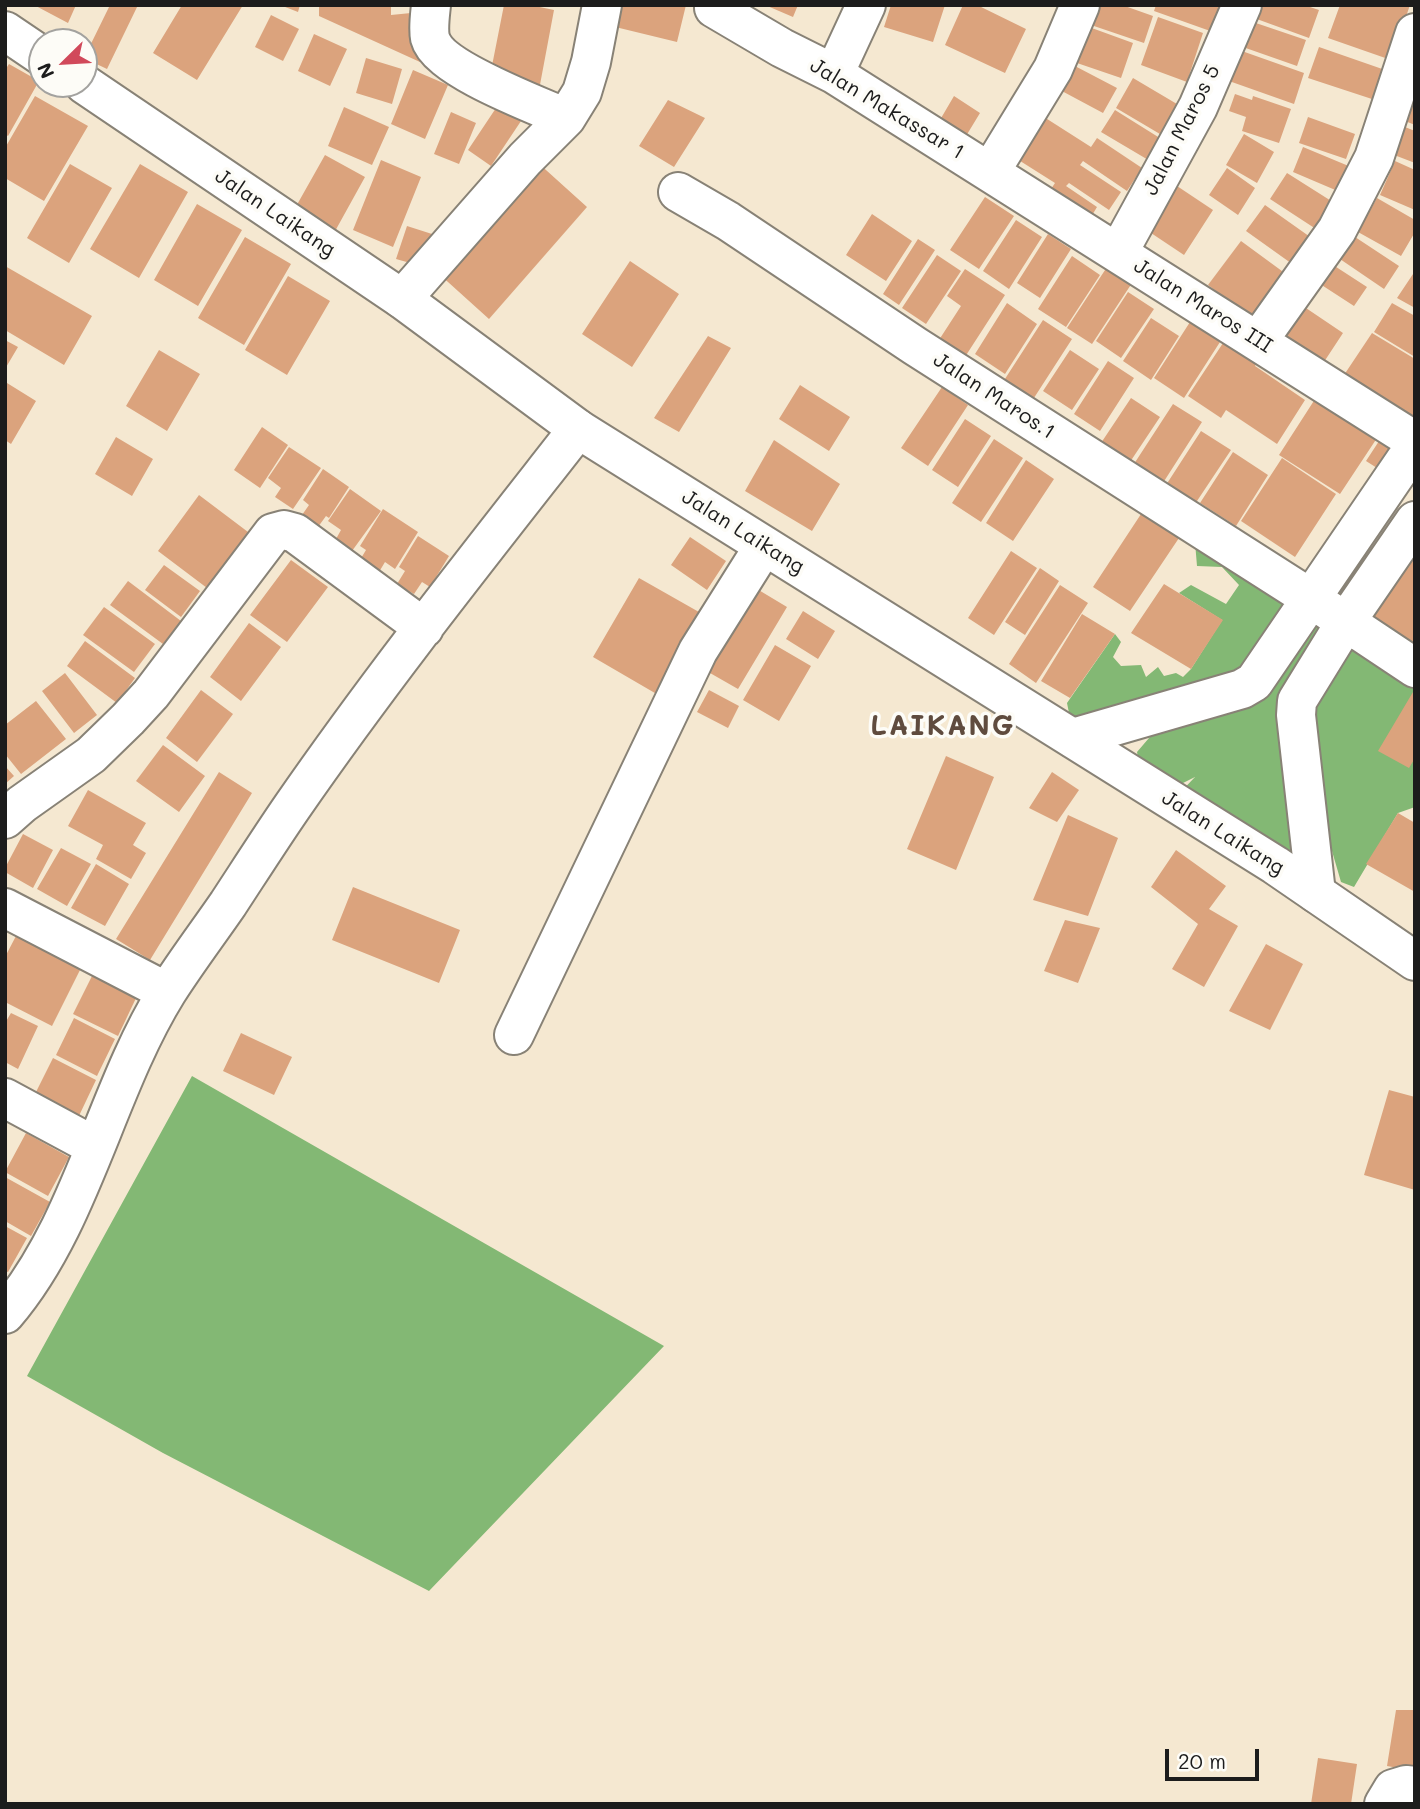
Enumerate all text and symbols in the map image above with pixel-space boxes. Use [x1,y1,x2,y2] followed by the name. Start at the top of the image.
[28,28,98,98] north arrow
[805,53,969,165] street label: Jalan Makassar 1
[31,59,60,83] text: N
[1138,60,1226,200] street label: Jalan Maros 5
[210,163,340,263] street label: Jalan Laikang
[1129,253,1277,359] street label: Jalan Maros III
[928,347,1060,445] street label: Jalan Maros.1
[677,484,809,580] street label: Jalan Laikang
[871,709,1015,743] district label: LAIKANG
[1157,785,1289,881] street label: Jalan Laikang
[1168,1736,1262,1780] scale bar
[1178,1747,1226,1774] text: 20 m

